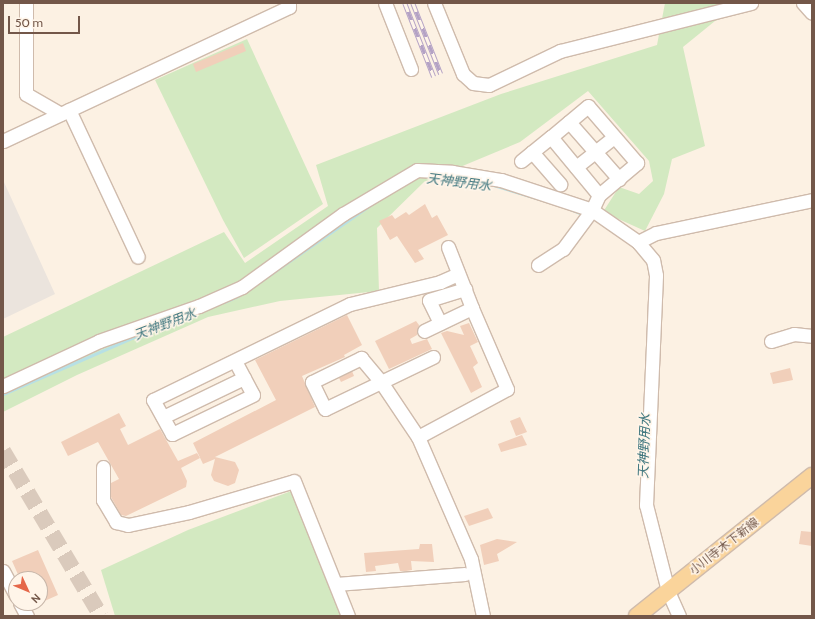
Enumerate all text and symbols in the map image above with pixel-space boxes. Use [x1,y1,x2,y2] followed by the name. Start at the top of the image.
[10,8,82,34] scale bar
[15,15,43,30] text: 50 m
[426,170,492,194] water label: 天神野用水
[132,305,198,343] water label: 天神野用水
[635,413,653,479] water label: 天神野用水
[686,514,762,578] street label: 小川寺木下新線
[8,571,48,611] north arrow
[28,591,44,606] text: N

